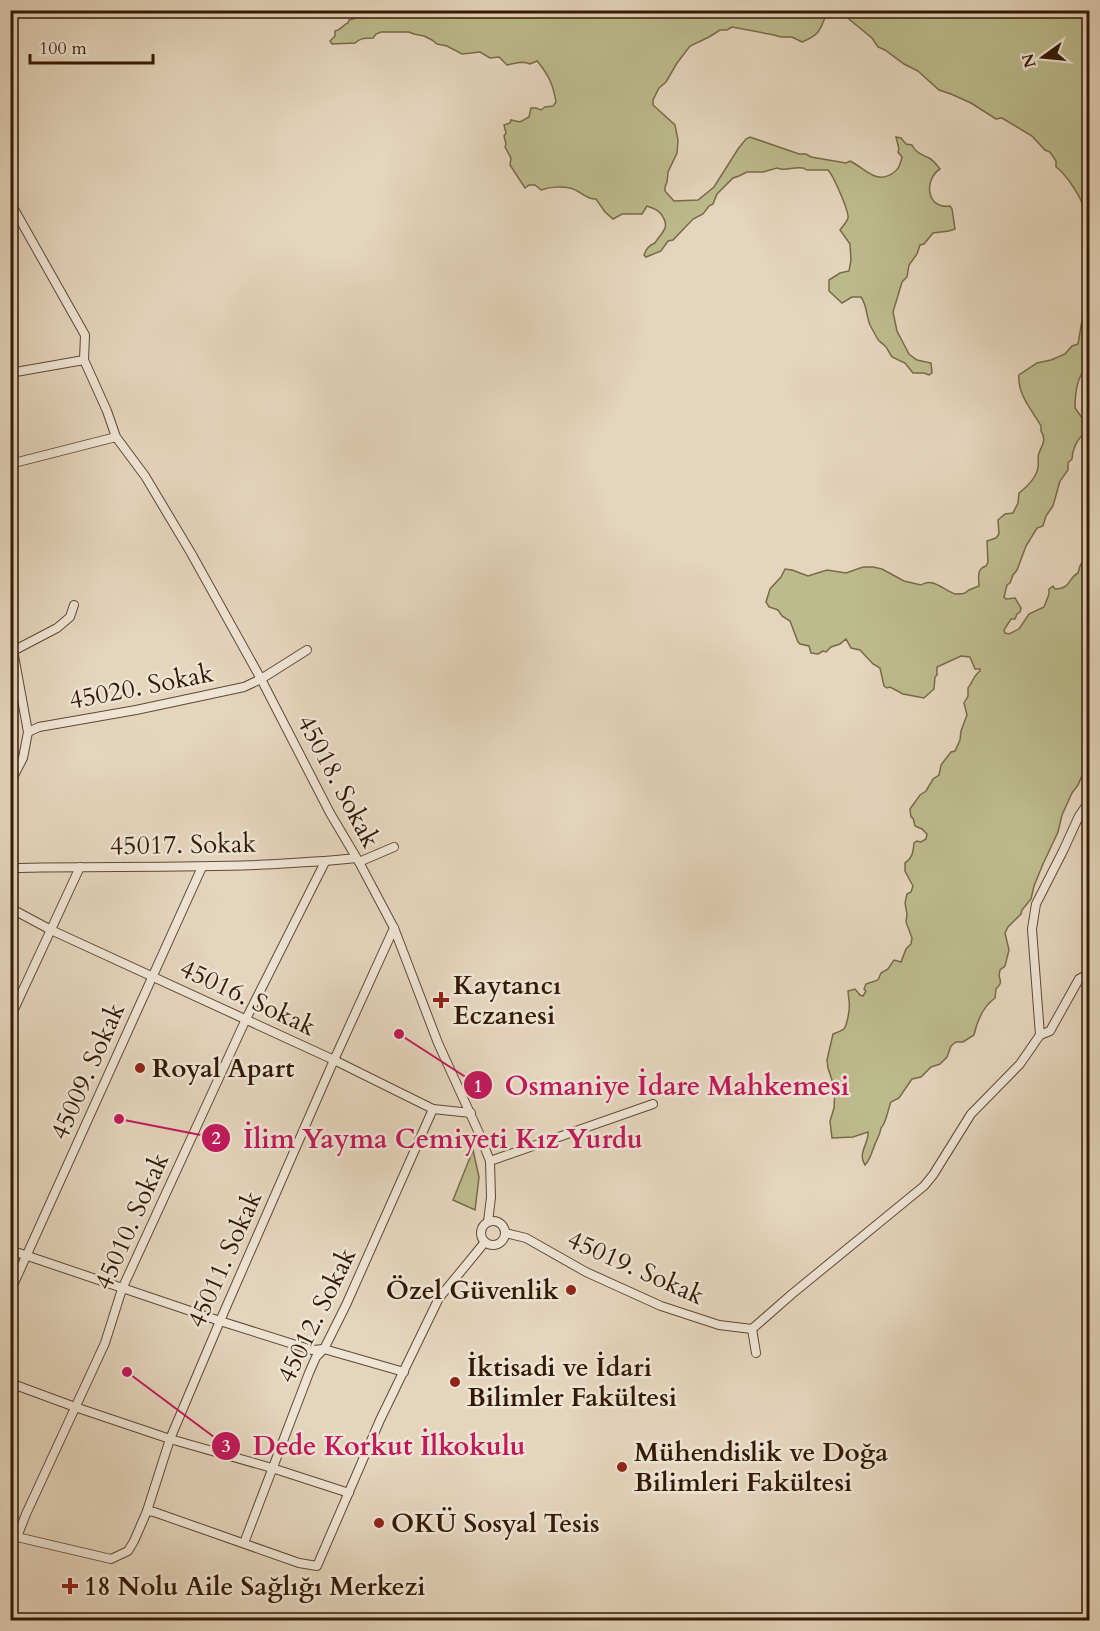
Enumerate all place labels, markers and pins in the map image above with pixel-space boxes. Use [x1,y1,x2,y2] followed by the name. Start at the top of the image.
[453,968,561,1033] place label: Kaytancı Eczanesi
[434,993,448,1007] marker: Kaytancı Eczanesi
[152,1051,294,1086] place label: Royal Apart
[133,1061,147,1075] marker: Royal Apart
[463,1063,862,1108] callout: Osmaniye İdare Mahkemesi
[201,1116,655,1161] callout: İlim Yayma Cemiyeti Kız Yurdu
[386,1273,560,1308] place label: Özel Güvenlik
[564,1283,578,1297] marker: Özel Güvenlik
[467,1350,677,1415] place label: İktisadi ve İdari Bilimler Fakültesi
[448,1375,462,1389] marker: İktisadi ve İdari Bilimler Fakültesi
[211,1423,538,1468] callout: Dede Korkut İlkokulu
[634,1435,888,1500] place label: Mühendislik ve Doğa Bilimleri Fakültesi
[615,1460,629,1474] marker: Mühendislik ve Doğa Bilimleri Fakültesi
[391,1506,600,1541] place label: OKÜ Sosyal Tesis
[372,1516,386,1530] marker: OKÜ Sosyal Tesis
[84,1569,426,1604] place label: 18 Nolu Aile Sağlığı Merkezi
[61,1577,79,1595] marker: 18 Nolu Aile Sağlığı Merkezi

